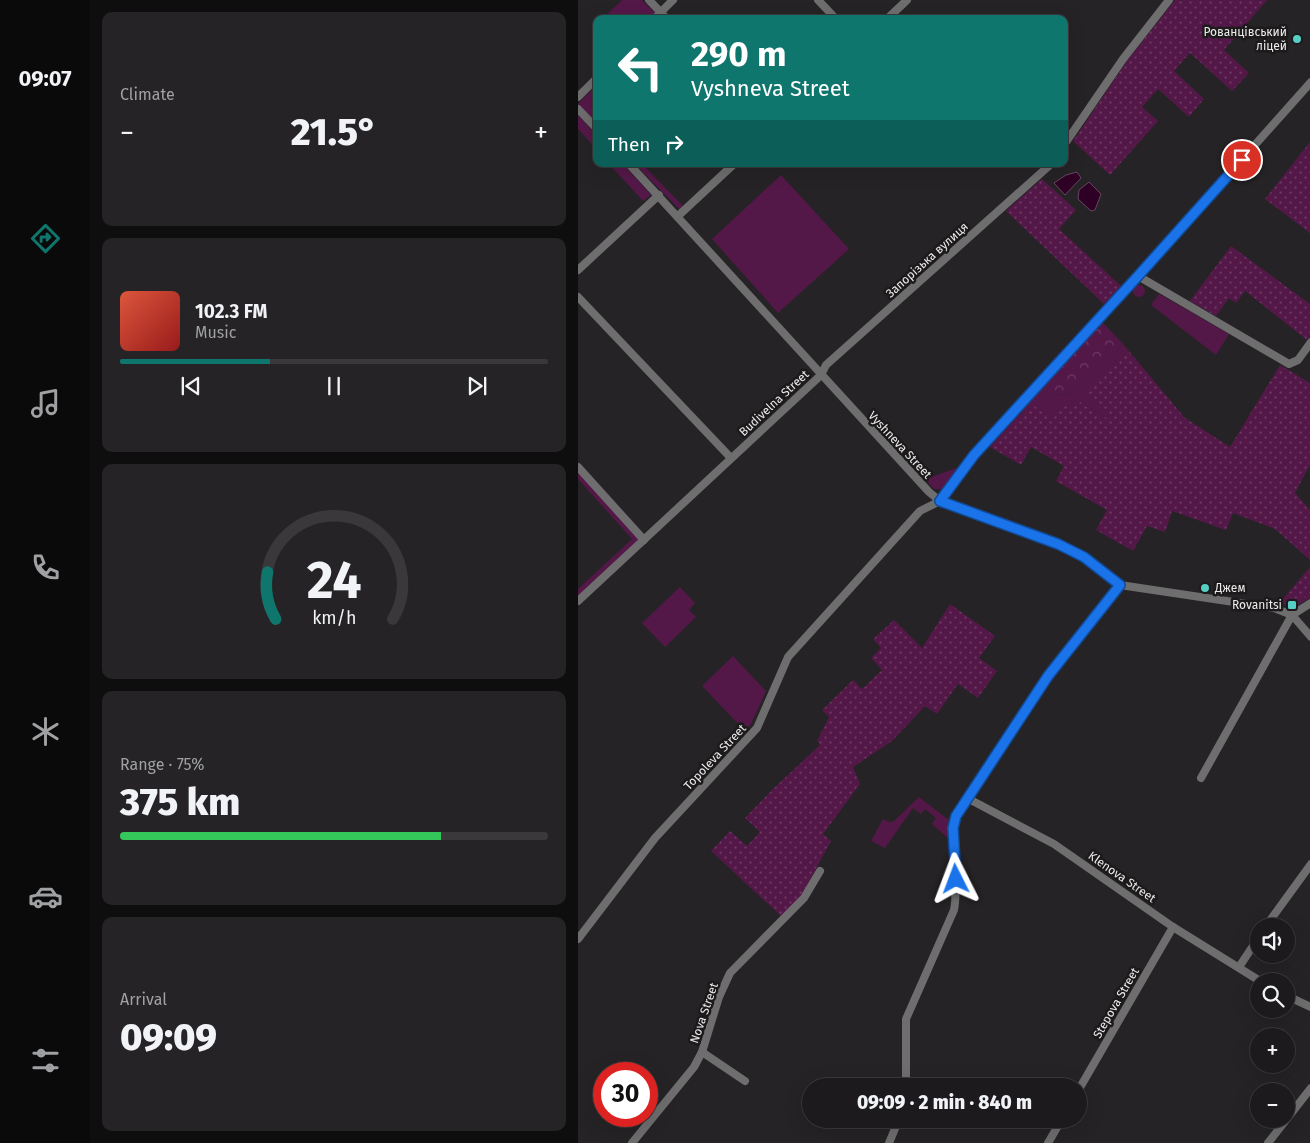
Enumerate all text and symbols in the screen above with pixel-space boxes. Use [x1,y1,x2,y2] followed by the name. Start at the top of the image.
[1203,25,1287,53] place label: Рованцівський ліцей
[691,33,787,75] text: 290 m
[1291,33,1303,45] marker: Рованцівський ліцей
[608,35,673,100] icon: left
[19,65,71,92] text: 09:07
[691,75,850,102] text: Vyshneva Street
[120,85,175,104] text: Climate
[291,109,377,155] text: 21.5°
[120,116,134,149] text: −
[534,116,548,149] text: +
[660,130,688,158] icon: right
[608,133,650,156] text: Then
[1221,139,1263,181] pin
[1228,146,1256,174] icon: arrive
[883,220,971,300] street label: Запорізька вулиця
[28,221,63,256] icon: directions
[195,300,268,323] text: 102.3 FM
[195,323,236,342] text: Music
[736,367,812,439] street label: Budivelna Street
[177,372,205,400] icon: previous
[320,372,348,400] icon: pause
[463,372,491,400] icon: next
[28,386,63,421] icon: music
[865,409,935,482] street label: Vyshneva Street
[307,549,361,612] text: 24
[28,550,63,585] icon: phone
[1214,581,1245,595] place label: Джем
[1199,582,1211,594] marker: Джем
[1232,598,1282,612] place label: Rovanitsi
[1286,599,1298,611] marker: Rovanitsi
[312,607,356,629] text: km/h
[28,714,63,749] icon: climate
[681,721,749,793] street label: Topoleva Street
[120,755,204,774] text: Range · 75%
[120,779,240,825] text: 375 km
[1086,849,1159,906] street label: Klenova Street
[929,852,981,904] position arrow
[28,879,63,914] icon: car
[1250,918,1295,1128] map controls
[1250,918,1295,963] button: sound
[1090,965,1142,1041] street label: Stepova Street
[1250,973,1295,1018] button: search
[687,980,721,1045] street label: Nova Street
[120,990,167,1009] text: Arrival
[120,1014,217,1060] text: 09:09
[1250,1028,1295,1073] button: +
[28,1043,63,1078] icon: filters
[593,1062,658,1127] speed limit sign: 30
[1250,1083,1295,1128] button: −
[857,1091,1032,1114] text: 09:09 · 2 min · 840 m

